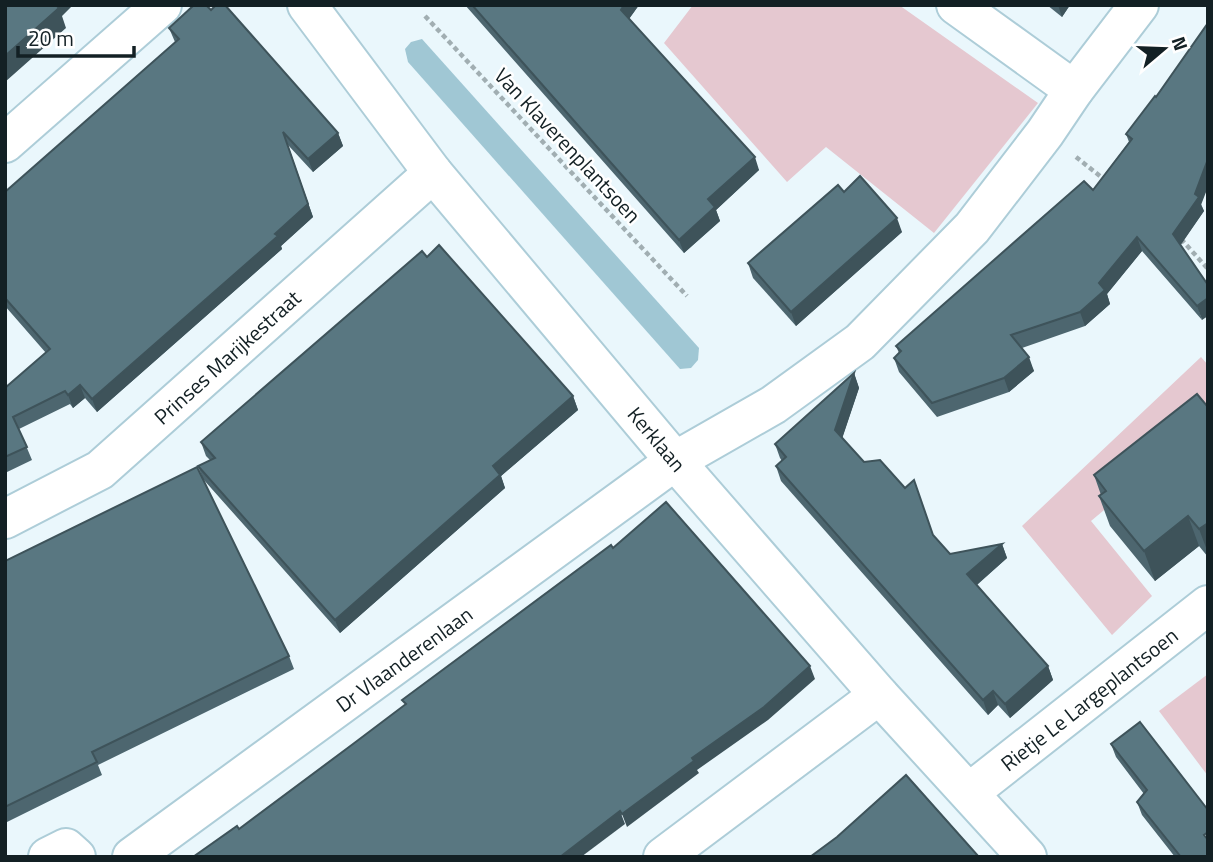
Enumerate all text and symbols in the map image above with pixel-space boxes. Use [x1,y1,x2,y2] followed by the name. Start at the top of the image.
[18,14,133,58] scale bar
[1129,14,1199,84] north arrow
[28,22,74,54] text: 20 m
[1165,32,1196,54] text: N
[487,60,649,230] street label: Van Klaverenplantsoen
[146,282,308,432] street label: Prinses Marijkestraat
[620,399,694,479] street label: Kerklaan
[329,598,479,720] street label: Dr Vlaanderenlaan
[994,619,1184,779] street label: Rietje Le Largeplantsoen

